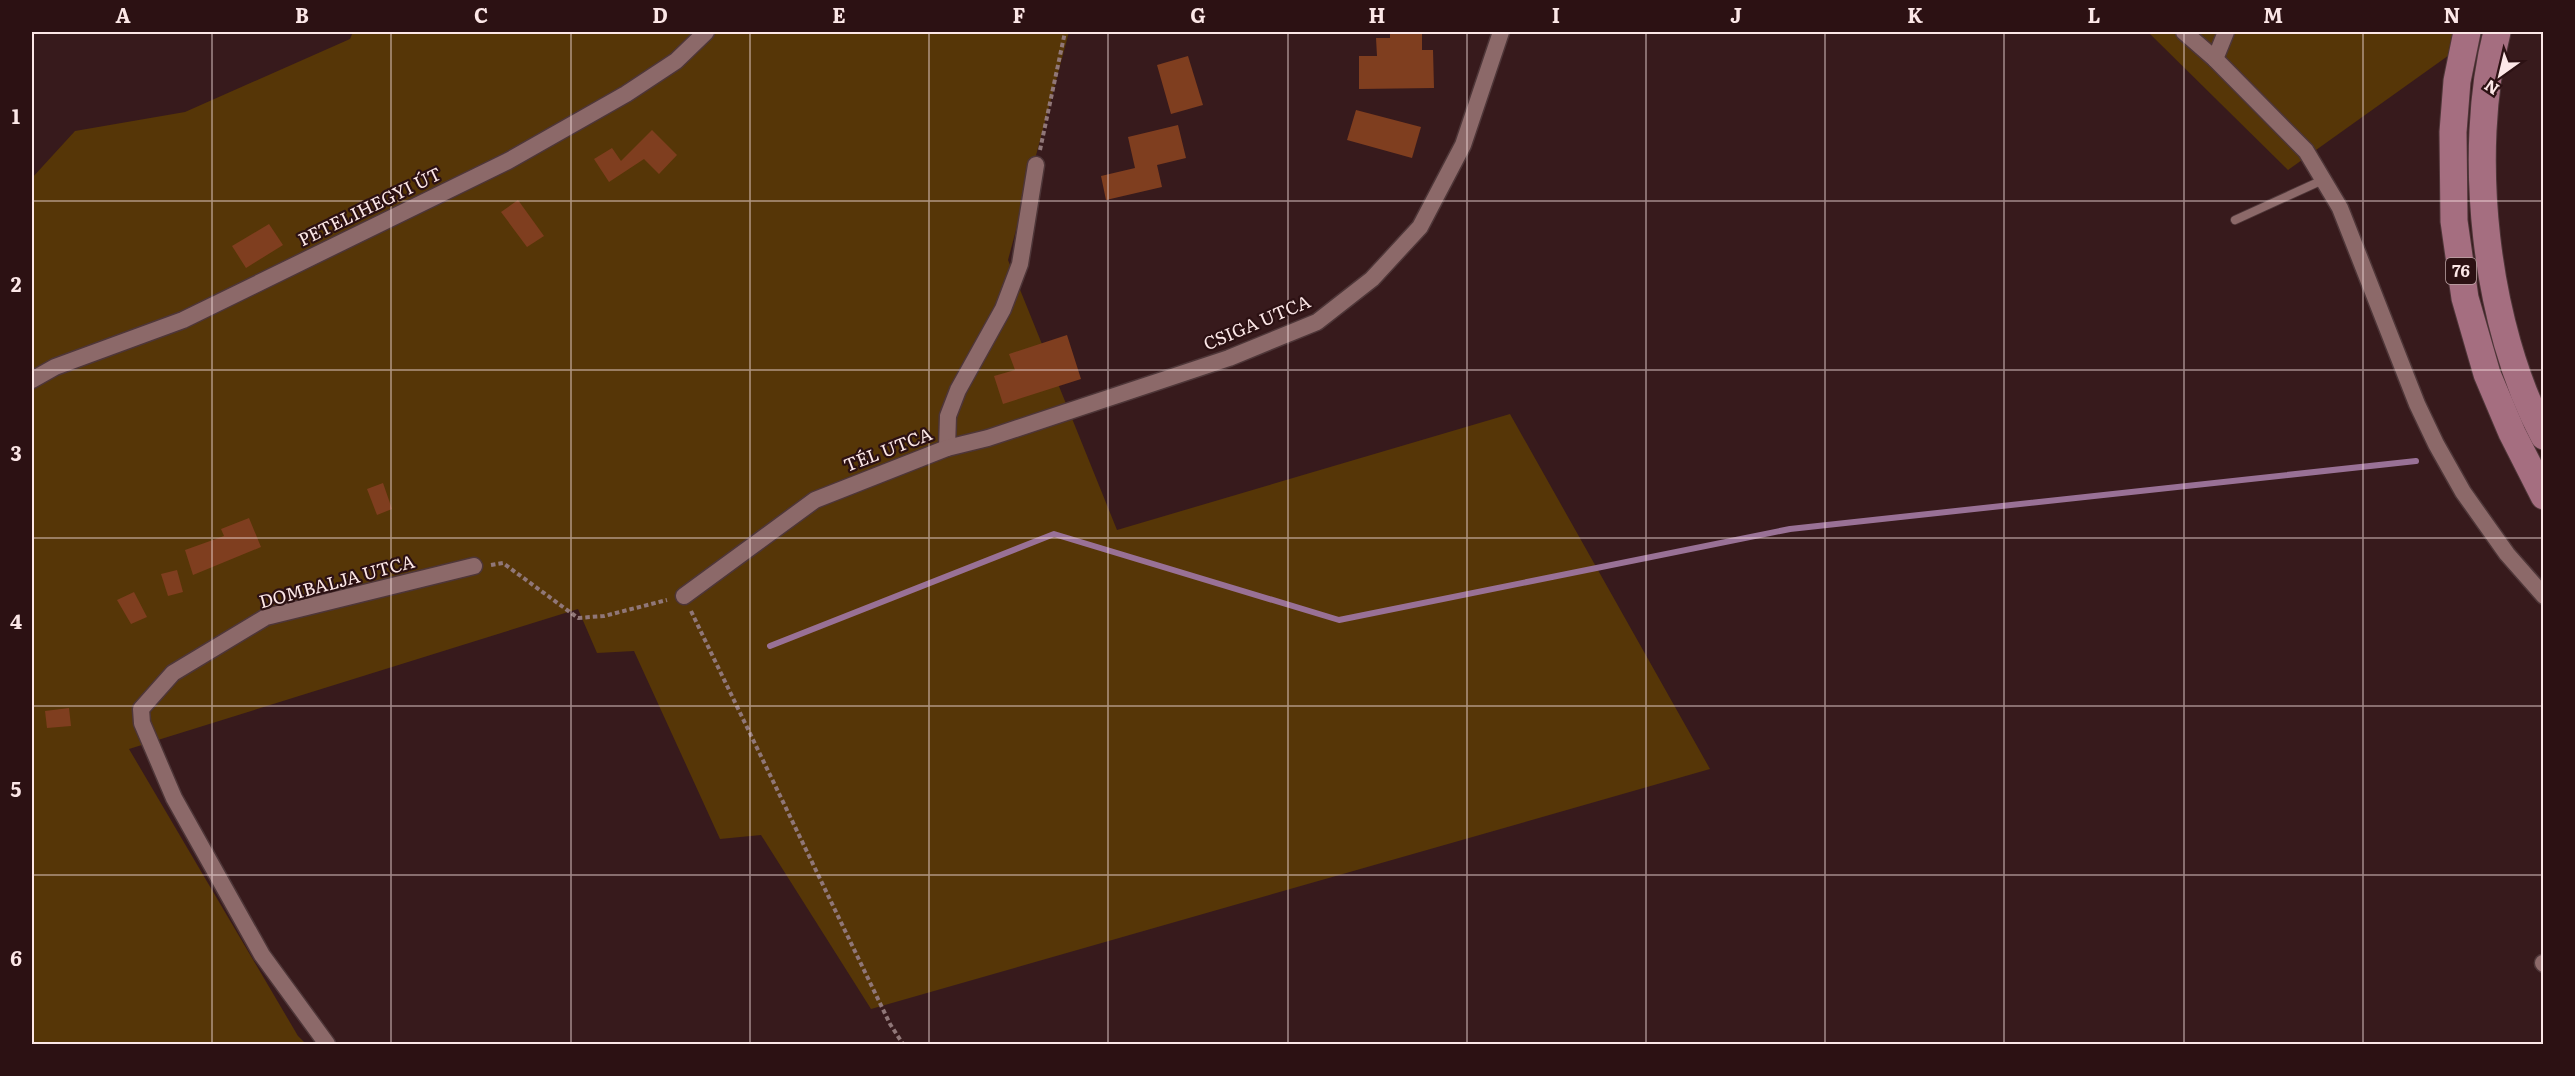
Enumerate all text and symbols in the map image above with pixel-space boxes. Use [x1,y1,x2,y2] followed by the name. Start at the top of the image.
[115,0,131,29] text: A
[295,0,309,29] text: B
[474,0,488,29] text: C
[652,0,668,29] text: D
[832,0,846,29] text: E
[1013,0,1026,29] text: F
[1190,0,1206,29] text: G
[1369,0,1385,29] text: H
[1552,0,1560,29] text: I
[1730,0,1742,29] text: J
[1907,0,1923,29] text: K
[2088,0,2101,29] text: L
[2263,0,2283,29] text: M
[2444,0,2460,29] text: N
[2470,45,2530,105] north arrow
[2479,75,2503,102] text: N
[12,100,20,130] text: 1
[293,159,446,252] street label: PETELIHEGYI ÚT
[2446,258,2476,284] road number: 76
[11,268,22,298] text: 2
[1199,287,1314,356] street label: CSIGA UTCA
[839,419,936,478] street label: TÉL UTCA
[10,437,22,467] text: 3
[256,547,417,614] street label: DOMBALJA UTCA
[10,605,22,635] text: 4
[11,773,22,803] text: 5
[10,942,22,972] text: 6

